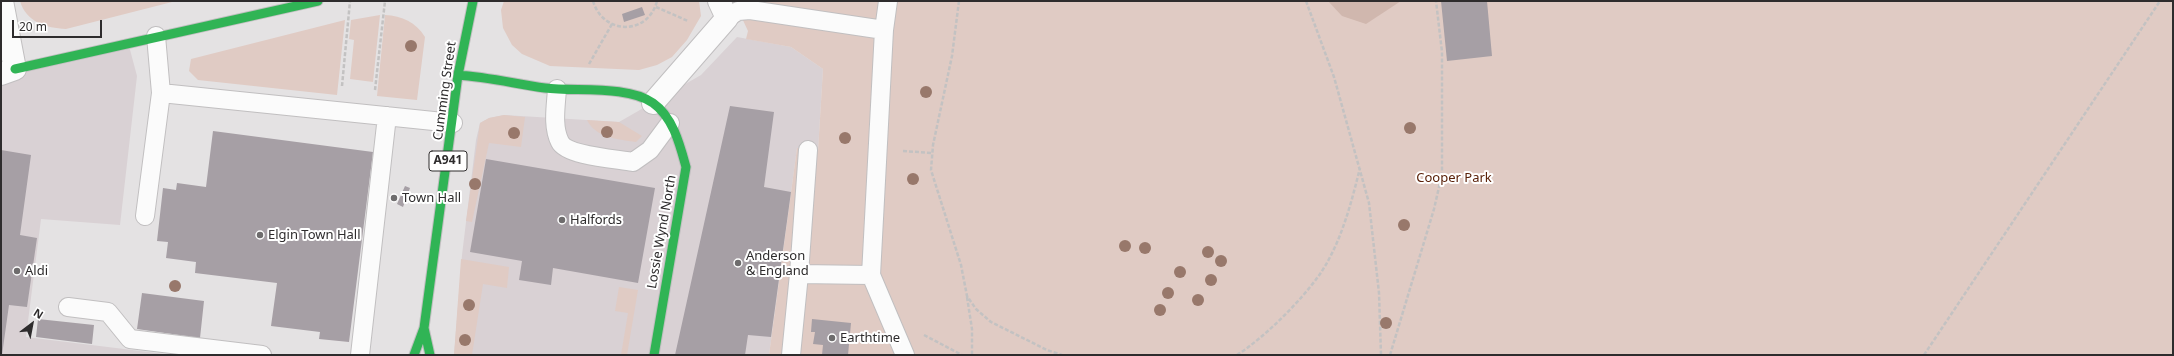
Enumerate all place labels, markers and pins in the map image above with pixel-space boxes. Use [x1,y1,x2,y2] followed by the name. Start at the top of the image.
[402,190,461,206] place label: Town Hall
[389,193,399,203] marker: Town Hall
[570,212,622,228] place label: Halfords
[557,215,567,225] marker: Halfords
[268,227,361,243] place label: Elgin Town Hall
[255,230,265,240] marker: Elgin Town Hall
[746,248,809,279] place label: Anderson & England
[733,258,743,268] marker: Anderson & England
[25,263,48,279] place label: Aldi
[12,266,22,276] marker: Aldi
[840,330,900,346] place label: Earthtime
[827,333,837,343] marker: Earthtime

